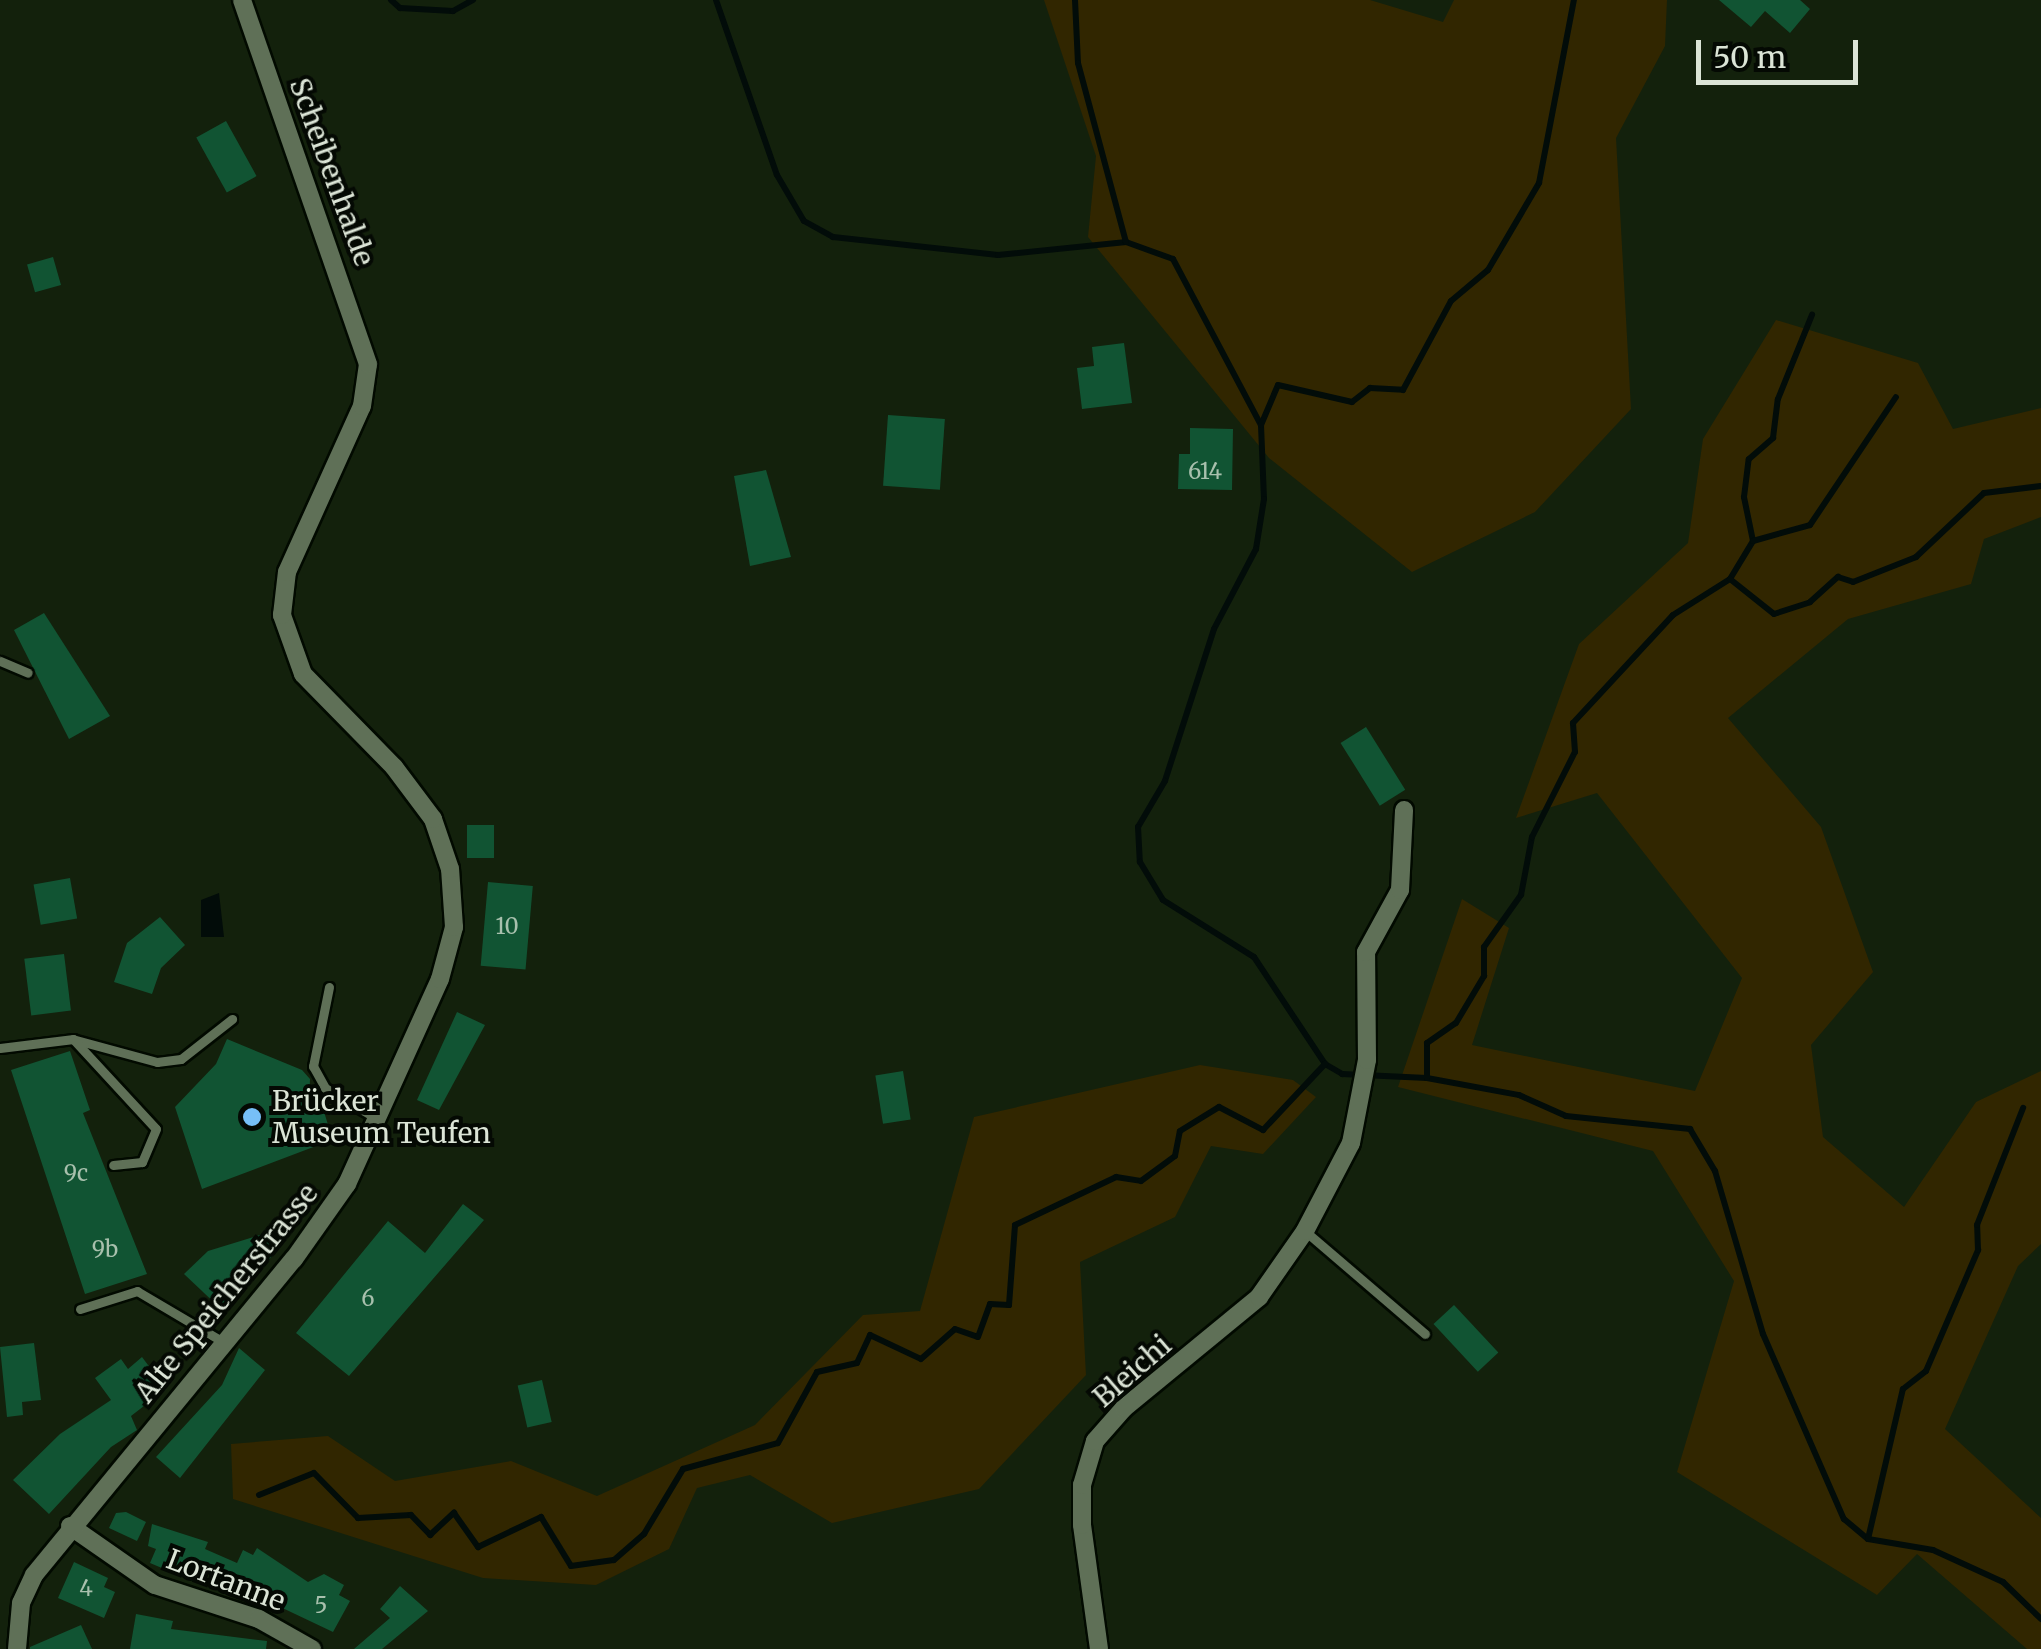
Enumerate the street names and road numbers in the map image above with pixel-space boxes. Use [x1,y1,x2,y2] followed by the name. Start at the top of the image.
[282,74,382,270] street label: Scheibenhalde
[128,1177,324,1409] street label: Alte Speicherstrasse
[1086,1328,1178,1414] street label: Bleichi
[162,1542,290,1618] street label: Lortanne

